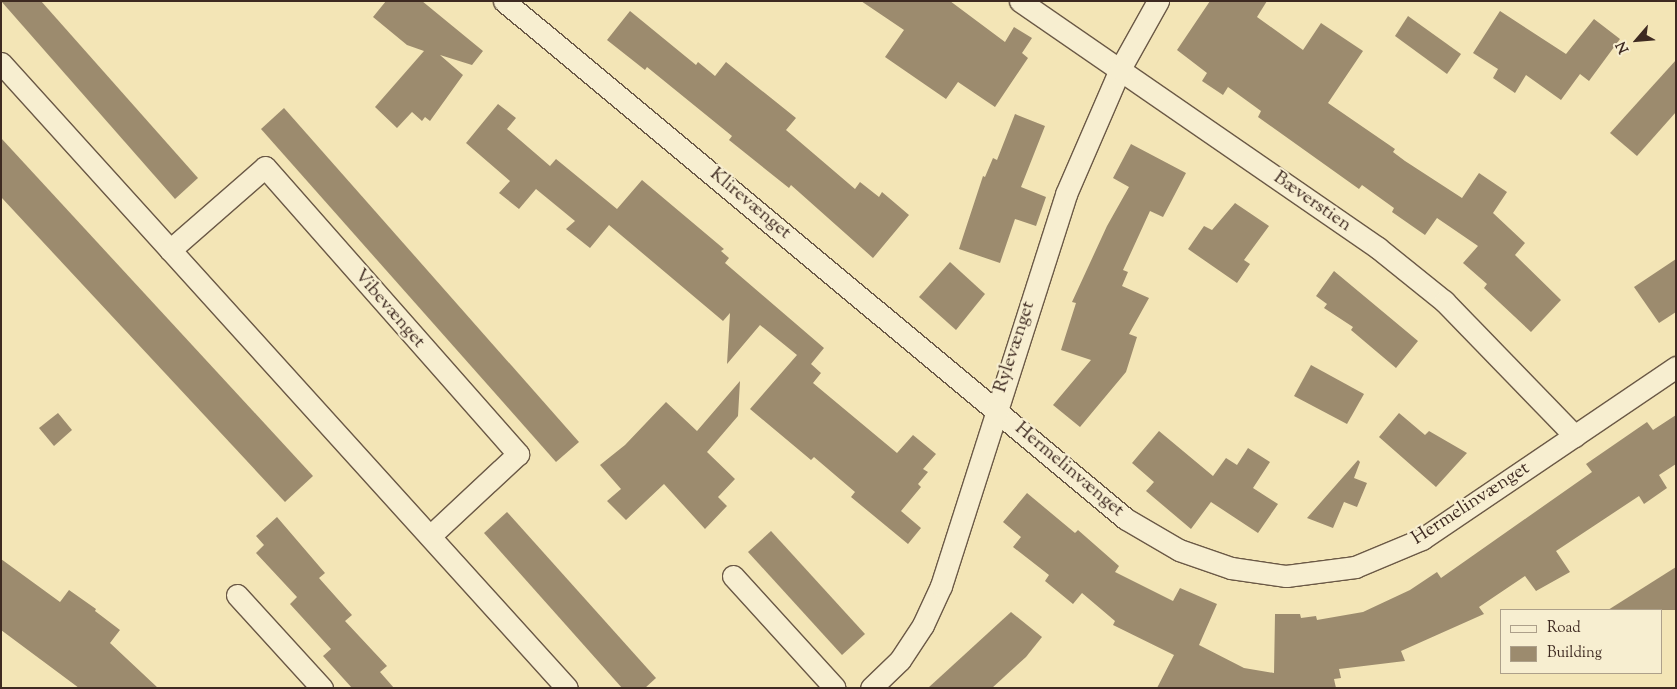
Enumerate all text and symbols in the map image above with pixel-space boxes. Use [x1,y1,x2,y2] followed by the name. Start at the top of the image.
[1612,15,1662,65] north arrow
[1612,37,1635,56] text: N
[705,163,795,245] street label: Klirevænget
[1269,167,1355,237] street label: Bæverstien
[348,265,430,353] street label: Vibevænget
[990,298,1040,396] street label: Rylevænget
[1010,418,1128,522] street label: Hermelinvænget
[1408,457,1534,551] street label: Hermelinvænget
[1500,609,1662,674] legend
[1547,618,1581,639] text: Road
[1547,643,1602,664] text: Building

